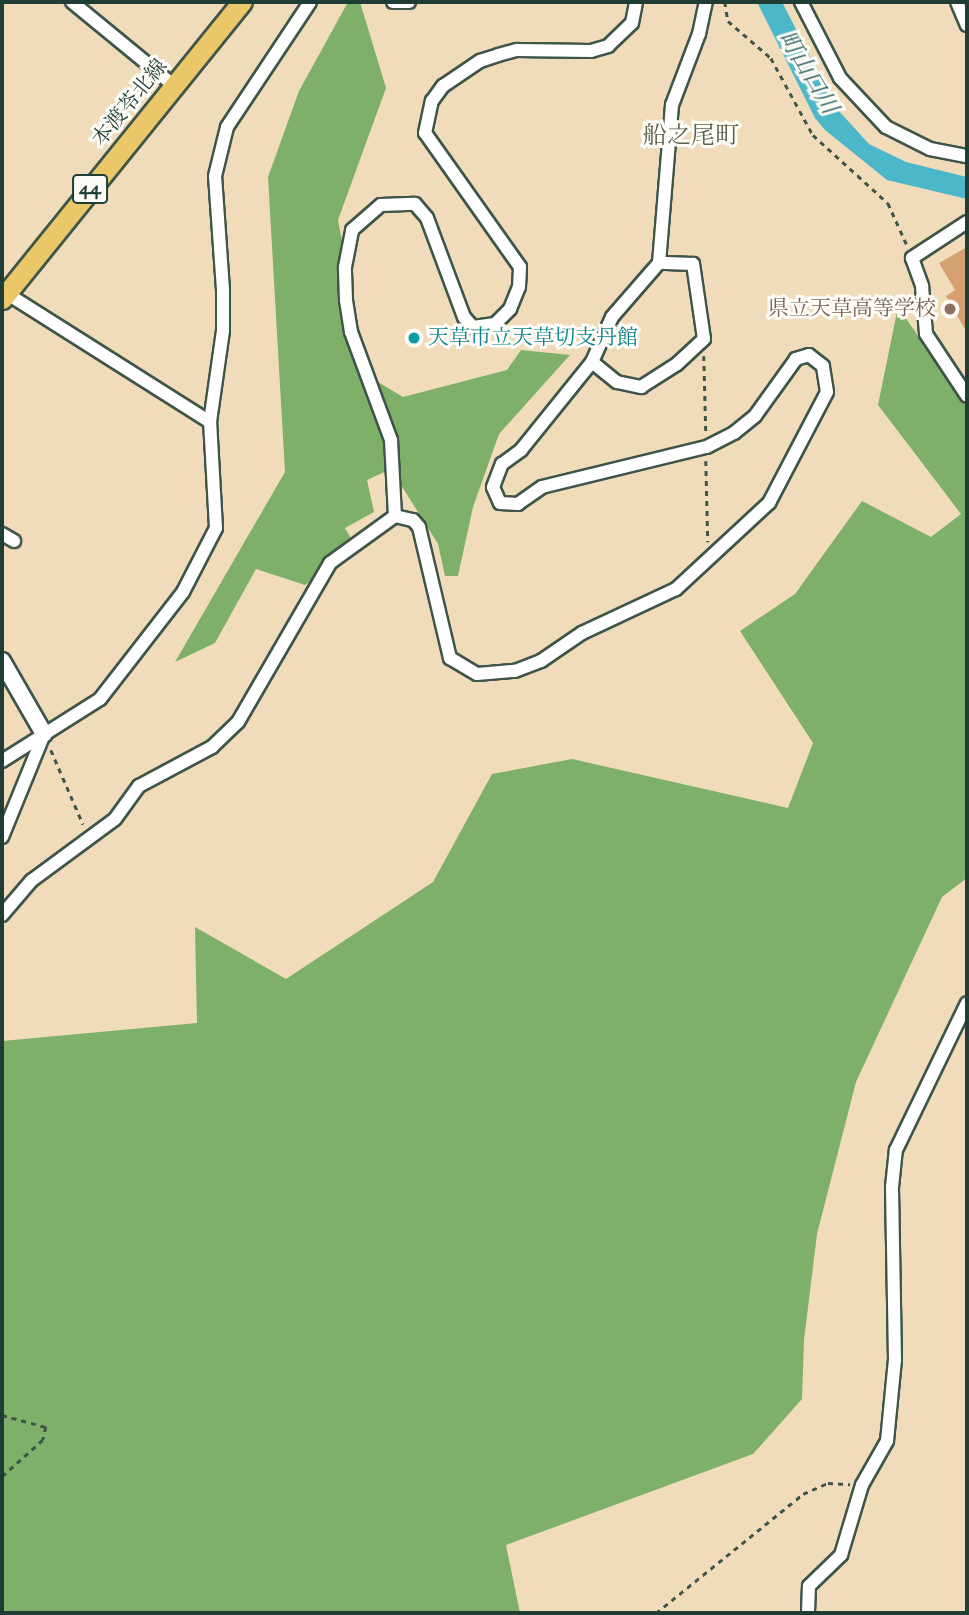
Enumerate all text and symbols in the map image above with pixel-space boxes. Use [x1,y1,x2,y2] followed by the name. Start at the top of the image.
[771,26,843,120] water label: 町山口川
[87,54,173,152] street label: 本渡苓北線
[643,123,739,151] district label: 船之尾町
[71,174,109,204] road number: 44
[768,296,936,322] place label: 県立天草高等学校
[942,301,958,317] marker: 県立天草高等学校
[428,325,638,351] place label: 天草市立天草切支丹館
[406,330,422,346] marker: 天草市立天草切支丹館

